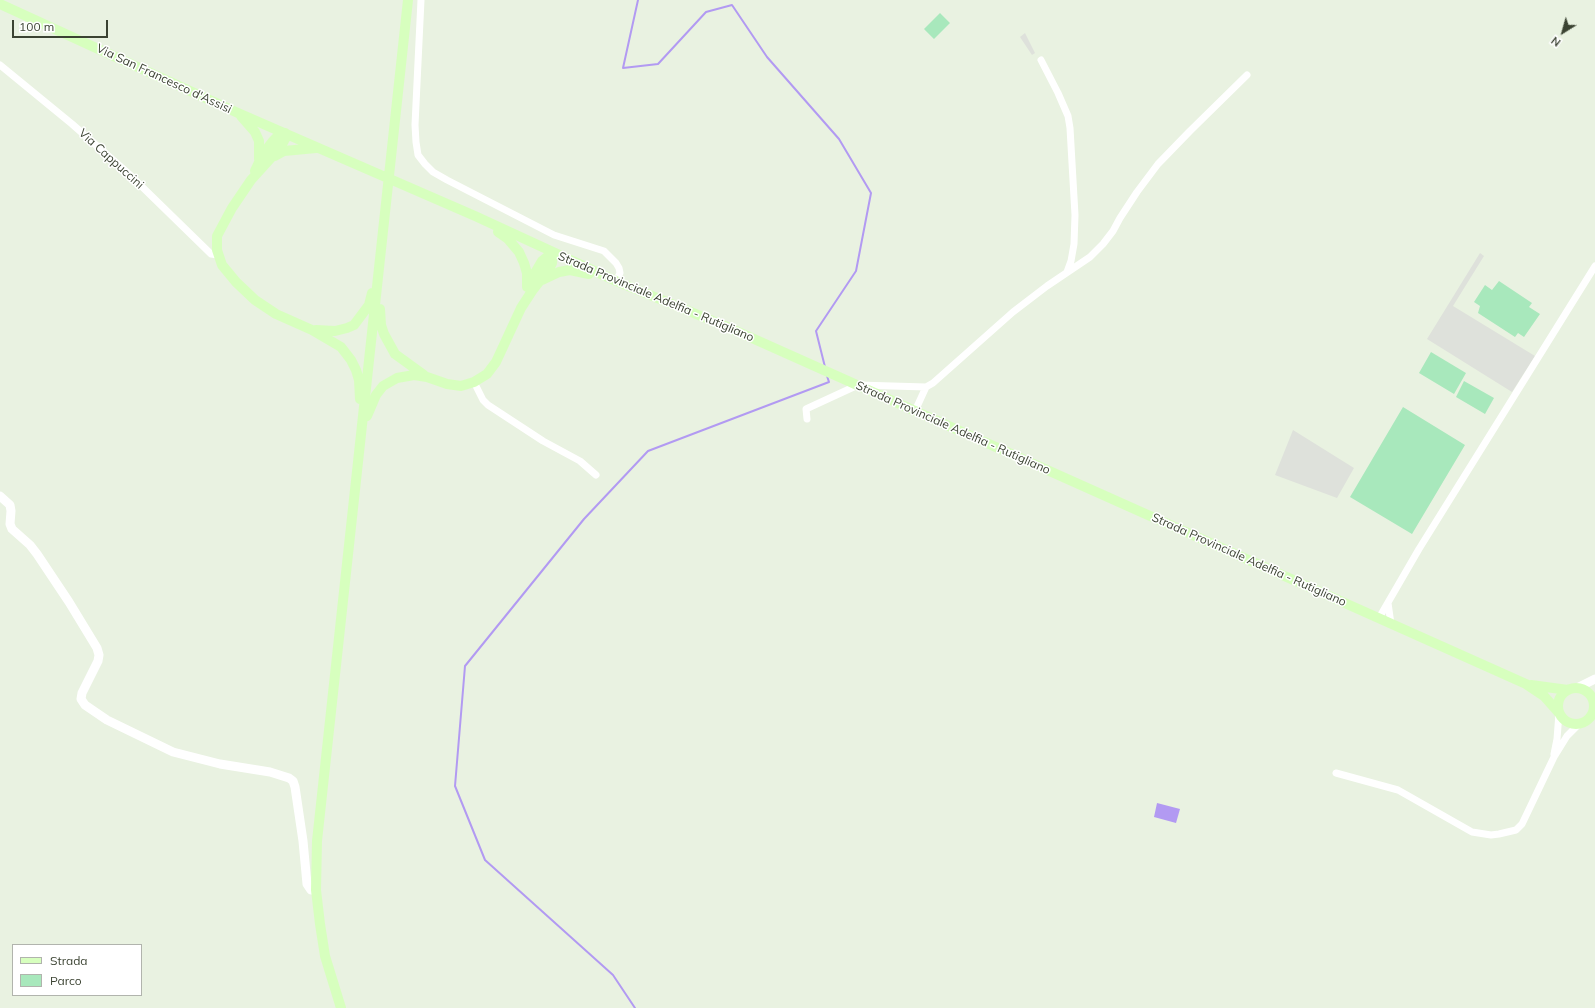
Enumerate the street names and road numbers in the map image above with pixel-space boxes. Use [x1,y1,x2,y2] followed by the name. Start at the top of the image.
[94,41,234,117] street label: Via San Francesco d'Assisi
[75,126,147,192] street label: Via Cappuccini
[556,249,756,345] street label: Strada Provinciale Adelfia - Rutigliano
[854,378,1052,478] street label: Strada Provinciale Adelfia - Rutigliano
[1150,510,1348,610] street label: Strada Provinciale Adelfia - Rutigliano

